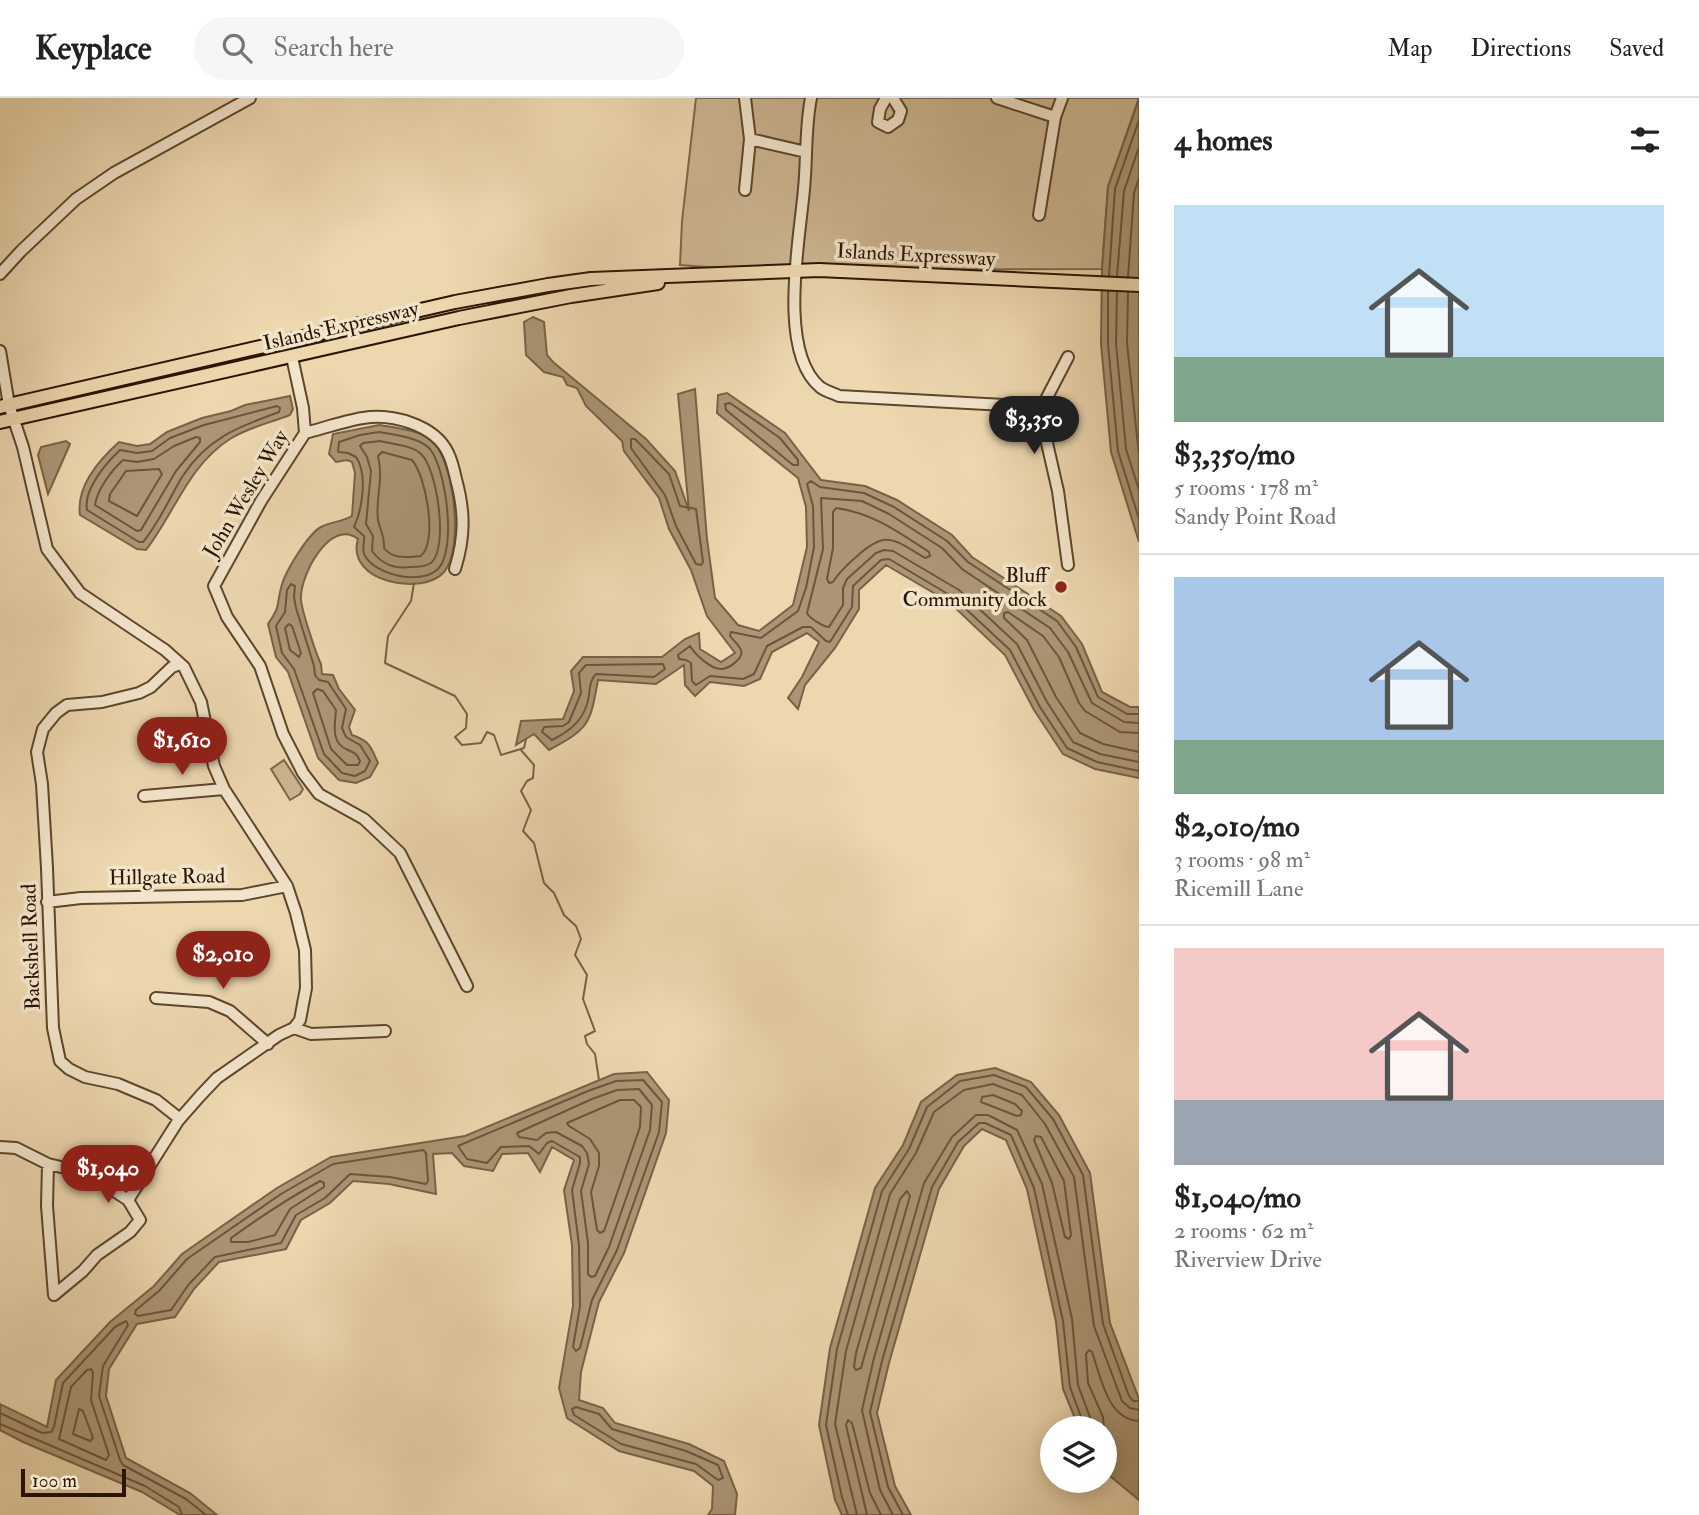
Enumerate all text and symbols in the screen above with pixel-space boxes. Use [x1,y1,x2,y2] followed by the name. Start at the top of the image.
[194,17,684,80] search box
[35,28,152,69] text: Keyplace
[218,29,256,67] icon: search
[274,32,394,64] text: Search here
[1387,33,1432,64] text: Map
[1470,33,1571,64] text: Directions
[1609,33,1664,64] text: Saved
[1626,121,1664,159] icon: filters
[1174,122,1273,159] text: 4 homes
[836,237,997,273] street label: Islands Expressway
[1356,250,1482,376] icon: home
[261,295,422,357] street label: Islands Expressway
[977,396,1091,456] pin: $3,350
[1005,404,1063,433] text: $3,350
[197,424,295,564] street label: John Wesley Way
[1174,436,1295,473] text: $3,350/mo
[1174,473,1318,502] text: 5 rooms · 178 m²
[1174,502,1336,531] text: Sandy Point Road
[903,562,1051,613] place label: Bluff Community dock
[1053,579,1069,595] marker: Bluff Community dock
[1356,622,1482,748] icon: home
[125,718,239,777] pin: $1,610
[153,725,211,754] text: $1,610
[1174,808,1300,845] text: $2,010/mo
[1174,845,1310,874] text: 3 rooms · 98 m²
[109,862,226,892] street label: Hillgate Road
[1174,874,1304,903] text: Ricemill Lane
[15,883,47,1011] street label: Backshell Road
[166,932,280,991] pin: $2,010
[192,939,254,968] text: $2,010
[1356,993,1482,1119] icon: home
[51,1146,165,1205] pin: $1,040
[77,1153,139,1182] text: $1,040
[1174,1179,1301,1216] text: $1,040/mo
[1174,1216,1313,1245] text: 2 rooms · 62 m²
[1174,1245,1322,1274] text: Riverview Drive
[1040,1416,1117,1493] map controls
[1040,1416,1117,1493] button: layers
[21,1466,126,1498] scale bar
[32,1469,77,1493] text: 100 m

